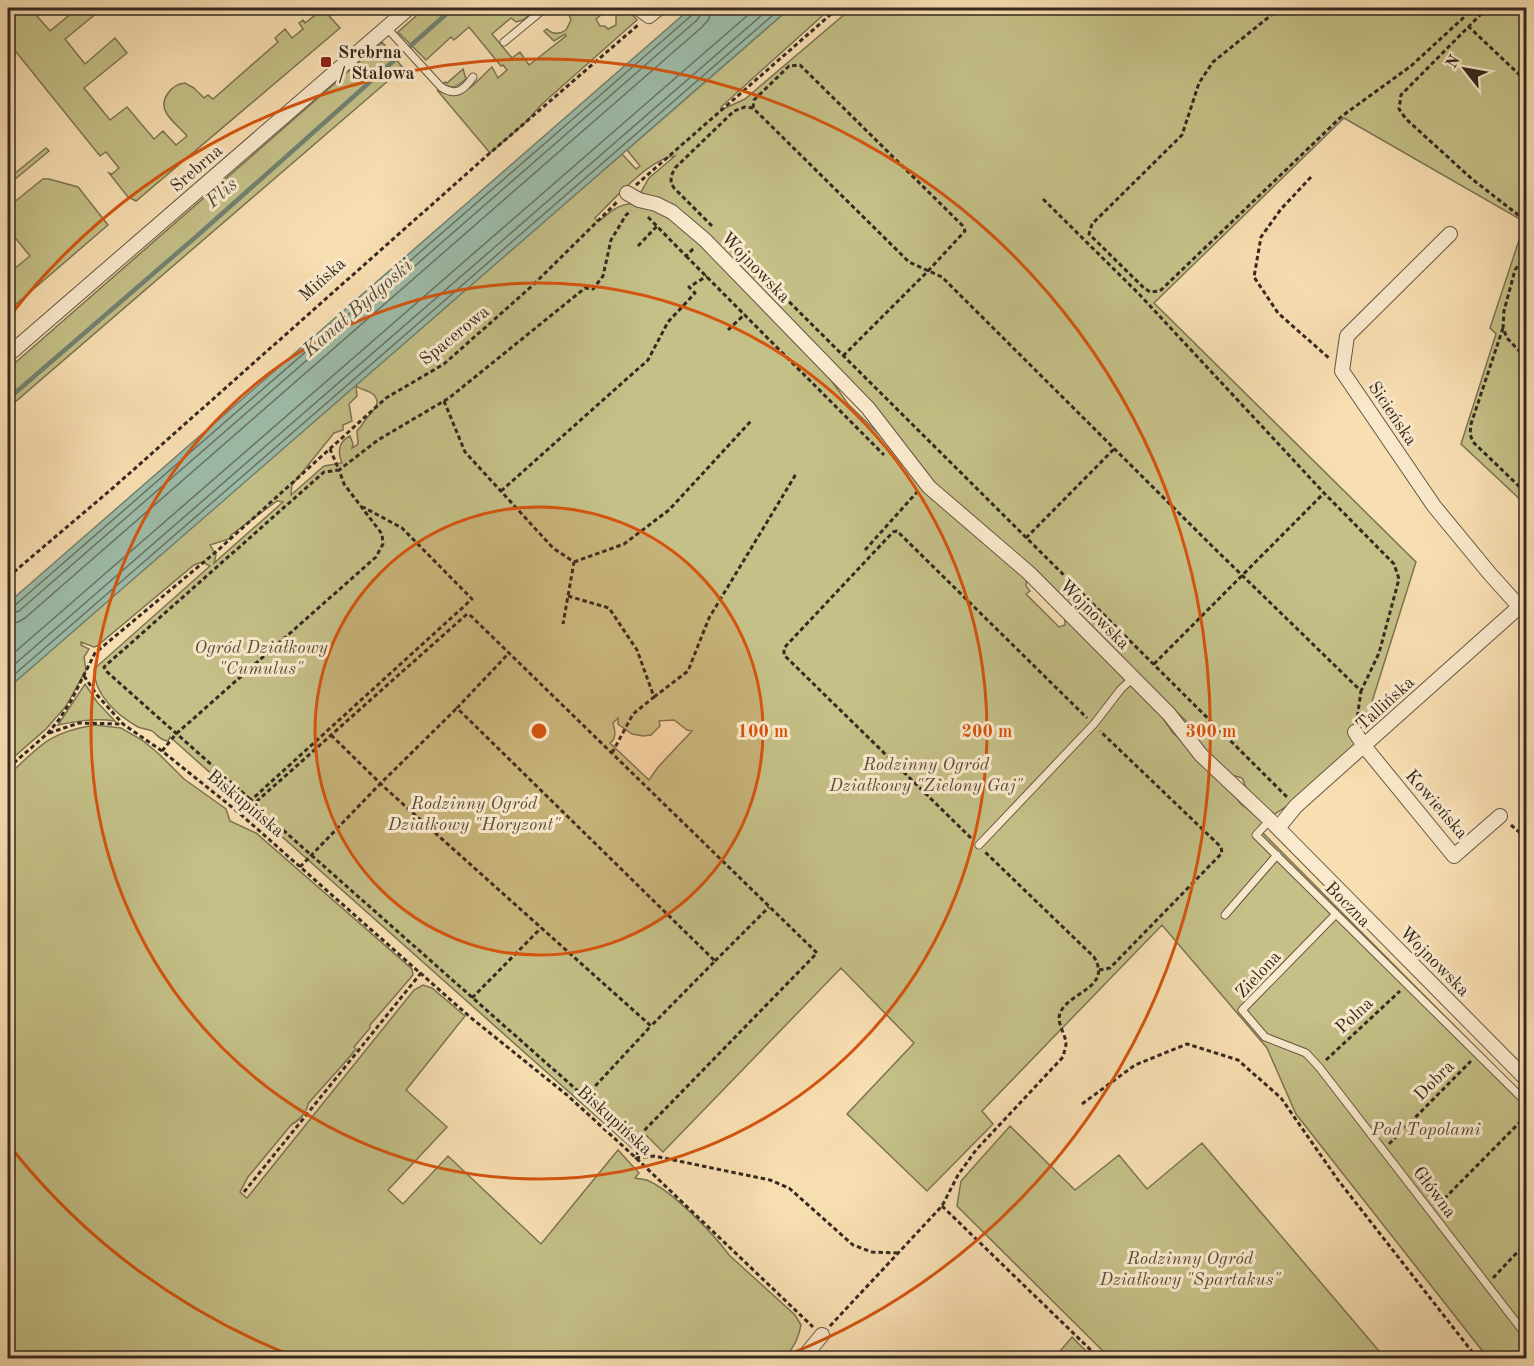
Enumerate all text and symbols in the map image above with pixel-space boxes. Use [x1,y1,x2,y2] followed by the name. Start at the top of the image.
[1435,39,1495,99] north arrow
[338,44,415,83] place label: Srebrna / Stalowa
[1444,52,1464,72] text: N
[319,55,333,69] marker: Srebrna / Stalowa
[167,142,226,196] street label: Srebrna
[202,175,242,213] water label: Flis
[717,229,793,307] street label: Wojnowska
[296,254,349,305] street label: Mińska
[299,256,417,362] water label: Kanał Bydgoski
[416,302,493,369] street label: Spacerowa
[1364,378,1420,449] street label: Sicieńska
[1056,576,1133,653] street label: Wojnowska
[194,639,329,678] park label: Ogród Działkowy "Cumulus"
[1353,673,1418,734] street label: Tallińska
[529,721,549,741] centre of rings
[738,723,788,741] text: 100 m
[962,723,1012,741] text: 200 m
[1186,723,1236,741] text: 300 m
[828,756,1024,795] park label: Rodzinny Ogród Działkowy "Zielony Gaj"
[204,767,287,841] street label: Biskupińska
[1402,767,1471,843] street label: Kowieńska
[387,795,561,834] park label: Rodzinny Ogród Działkowy "Horyzont"
[1321,879,1373,931] street label: Boczna
[1396,923,1473,1000] street label: Wojnowska
[1233,948,1285,1002] street label: Zielona
[1333,994,1377,1037] street label: Polna
[1411,1057,1458,1104] street label: Dobra
[573,1083,655,1159] street label: Biskupińska
[1371,1121,1480,1139] park label: Pod Topolami
[1409,1164,1459,1222] street label: Główna
[1098,1250,1281,1289] park label: Rodzinny Ogród Działkowy "Spartakus"

